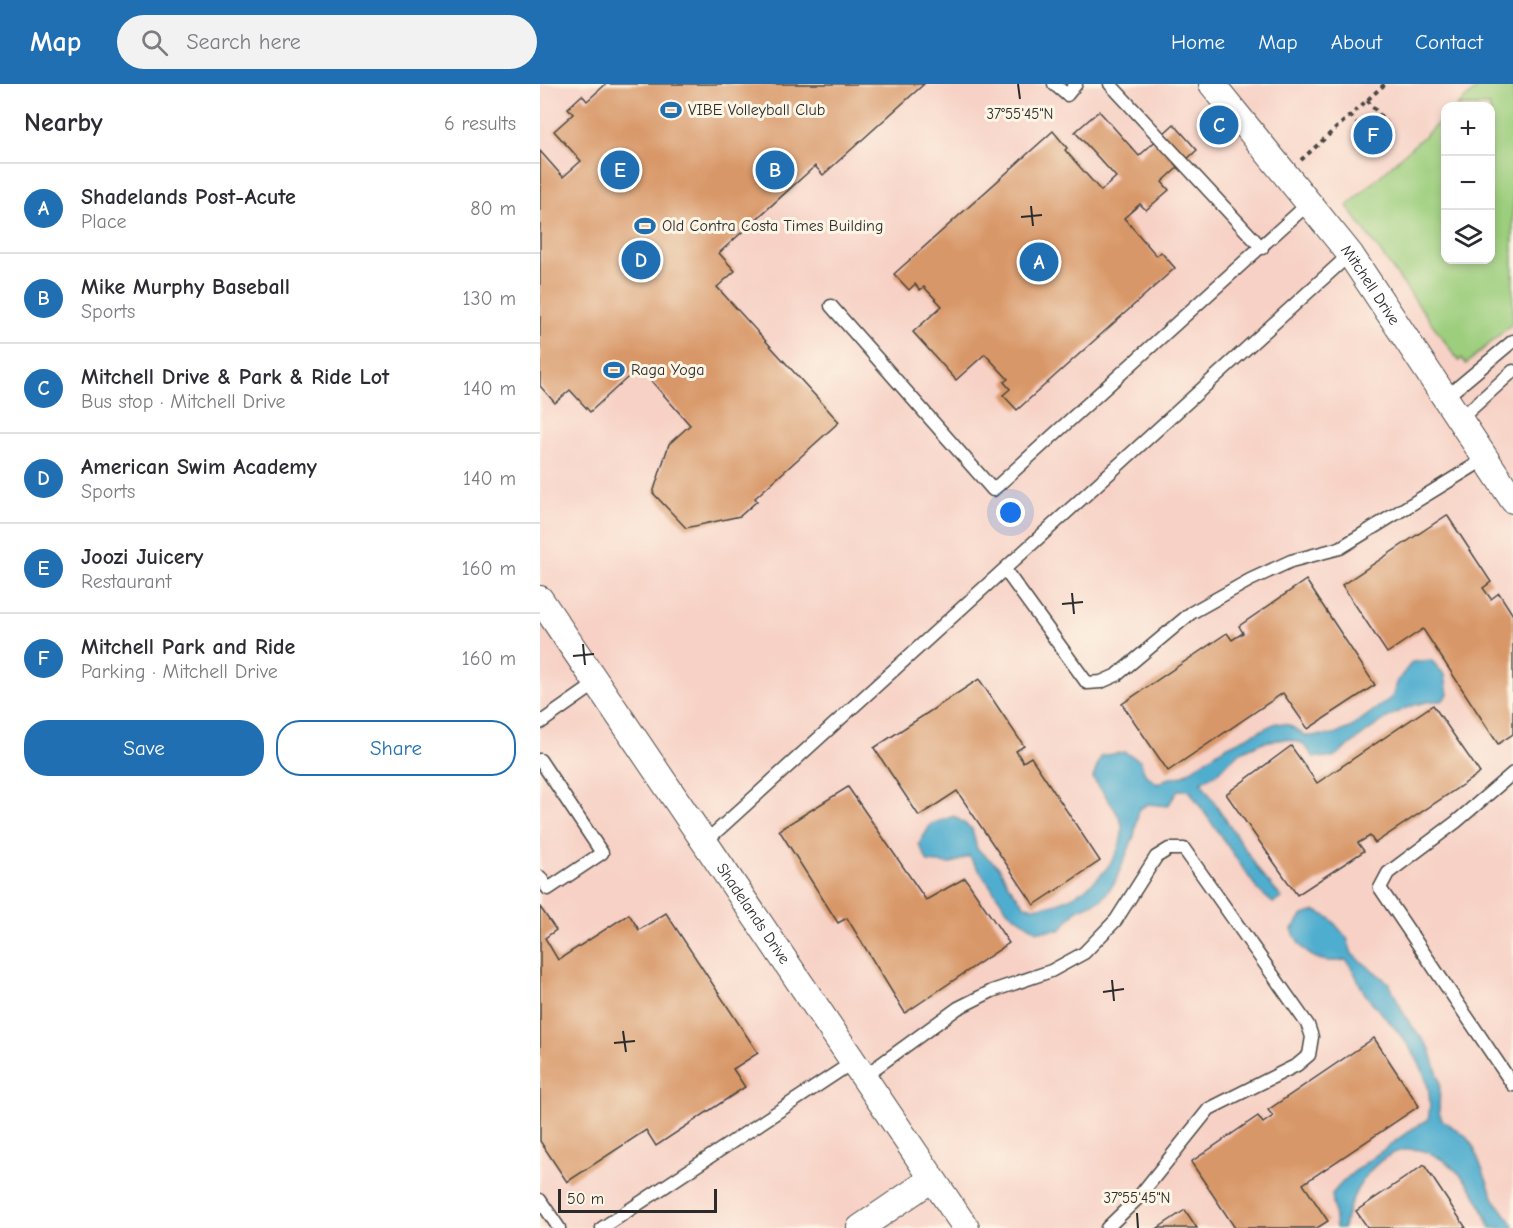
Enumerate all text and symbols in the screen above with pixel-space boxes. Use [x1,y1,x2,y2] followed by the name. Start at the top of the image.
[117,15,537,69] search box
[30,26,81,58] text: Map
[138,26,171,59] icon: search
[186,29,301,55] text: Search here
[1171,30,1225,54] text: Home
[1258,30,1298,54] text: Map
[1331,30,1382,54] text: About
[1415,30,1483,54] text: Contact
[659,98,683,122] sports icon: VIBE Volleyball Club
[688,101,825,119] place label: VIBE Volleyball Club
[1200,102,1238,147] pin: C
[1441,102,1495,264] map controls
[1441,102,1495,156] button: +
[987,105,1053,123] text: 37°55'45"N
[24,108,103,138] text: Nearby
[444,112,516,135] text: 6 results
[1354,112,1392,158] pin: F
[600,148,640,193] pin: E
[756,148,794,193] pin: B
[1441,156,1495,210] button: −
[81,184,296,210] text: Shadelands Post-Acute
[38,197,49,220] text: A
[470,197,516,220] text: 80 m
[81,210,127,233] text: Place
[1441,210,1495,264] button: layers
[633,214,657,238] sports icon: Old Contra Costa Times Building
[662,217,883,235] place label: Old Contra Costa Times Building
[622,238,660,282] pin: D
[1020,240,1058,285] pin: A
[1337,241,1403,328] street label: Mitchell Drive
[81,274,290,300] text: Mike Murphy Baseball
[37,287,50,310] text: B
[463,287,516,310] text: 130 m
[81,300,135,323] text: Sports
[602,358,626,382] sports icon: Raga Yoga
[631,361,704,379] place label: Raga Yoga
[81,364,389,390] text: Mitchell Drive & Park & Ride Lot
[37,377,50,400] text: C
[463,377,516,400] text: 140 m
[81,390,285,413] text: Bus stop · Mitchell Drive
[81,454,317,480] text: American Swim Academy
[37,467,50,490] text: D
[463,467,516,490] text: 140 m
[81,480,135,503] text: Sports
[996,498,1025,527] your location
[81,544,203,570] text: Joozi Juicery
[38,557,49,580] text: E
[462,557,516,580] text: 160 m
[81,570,171,593] text: Restaurant
[81,634,295,660] text: Mitchell Park and Ride
[38,647,49,670] text: F
[462,647,516,670] text: 160 m
[81,660,278,683] text: Parking · Mitchell Drive
[24,720,264,776] button: Save
[276,720,516,776] button: Share
[713,860,794,967] street label: Shadelands Drive
[558,1186,717,1214] scale bar
[1104,1189,1170,1207] text: 37°55'45"N
[567,1190,604,1208] text: 50 m

